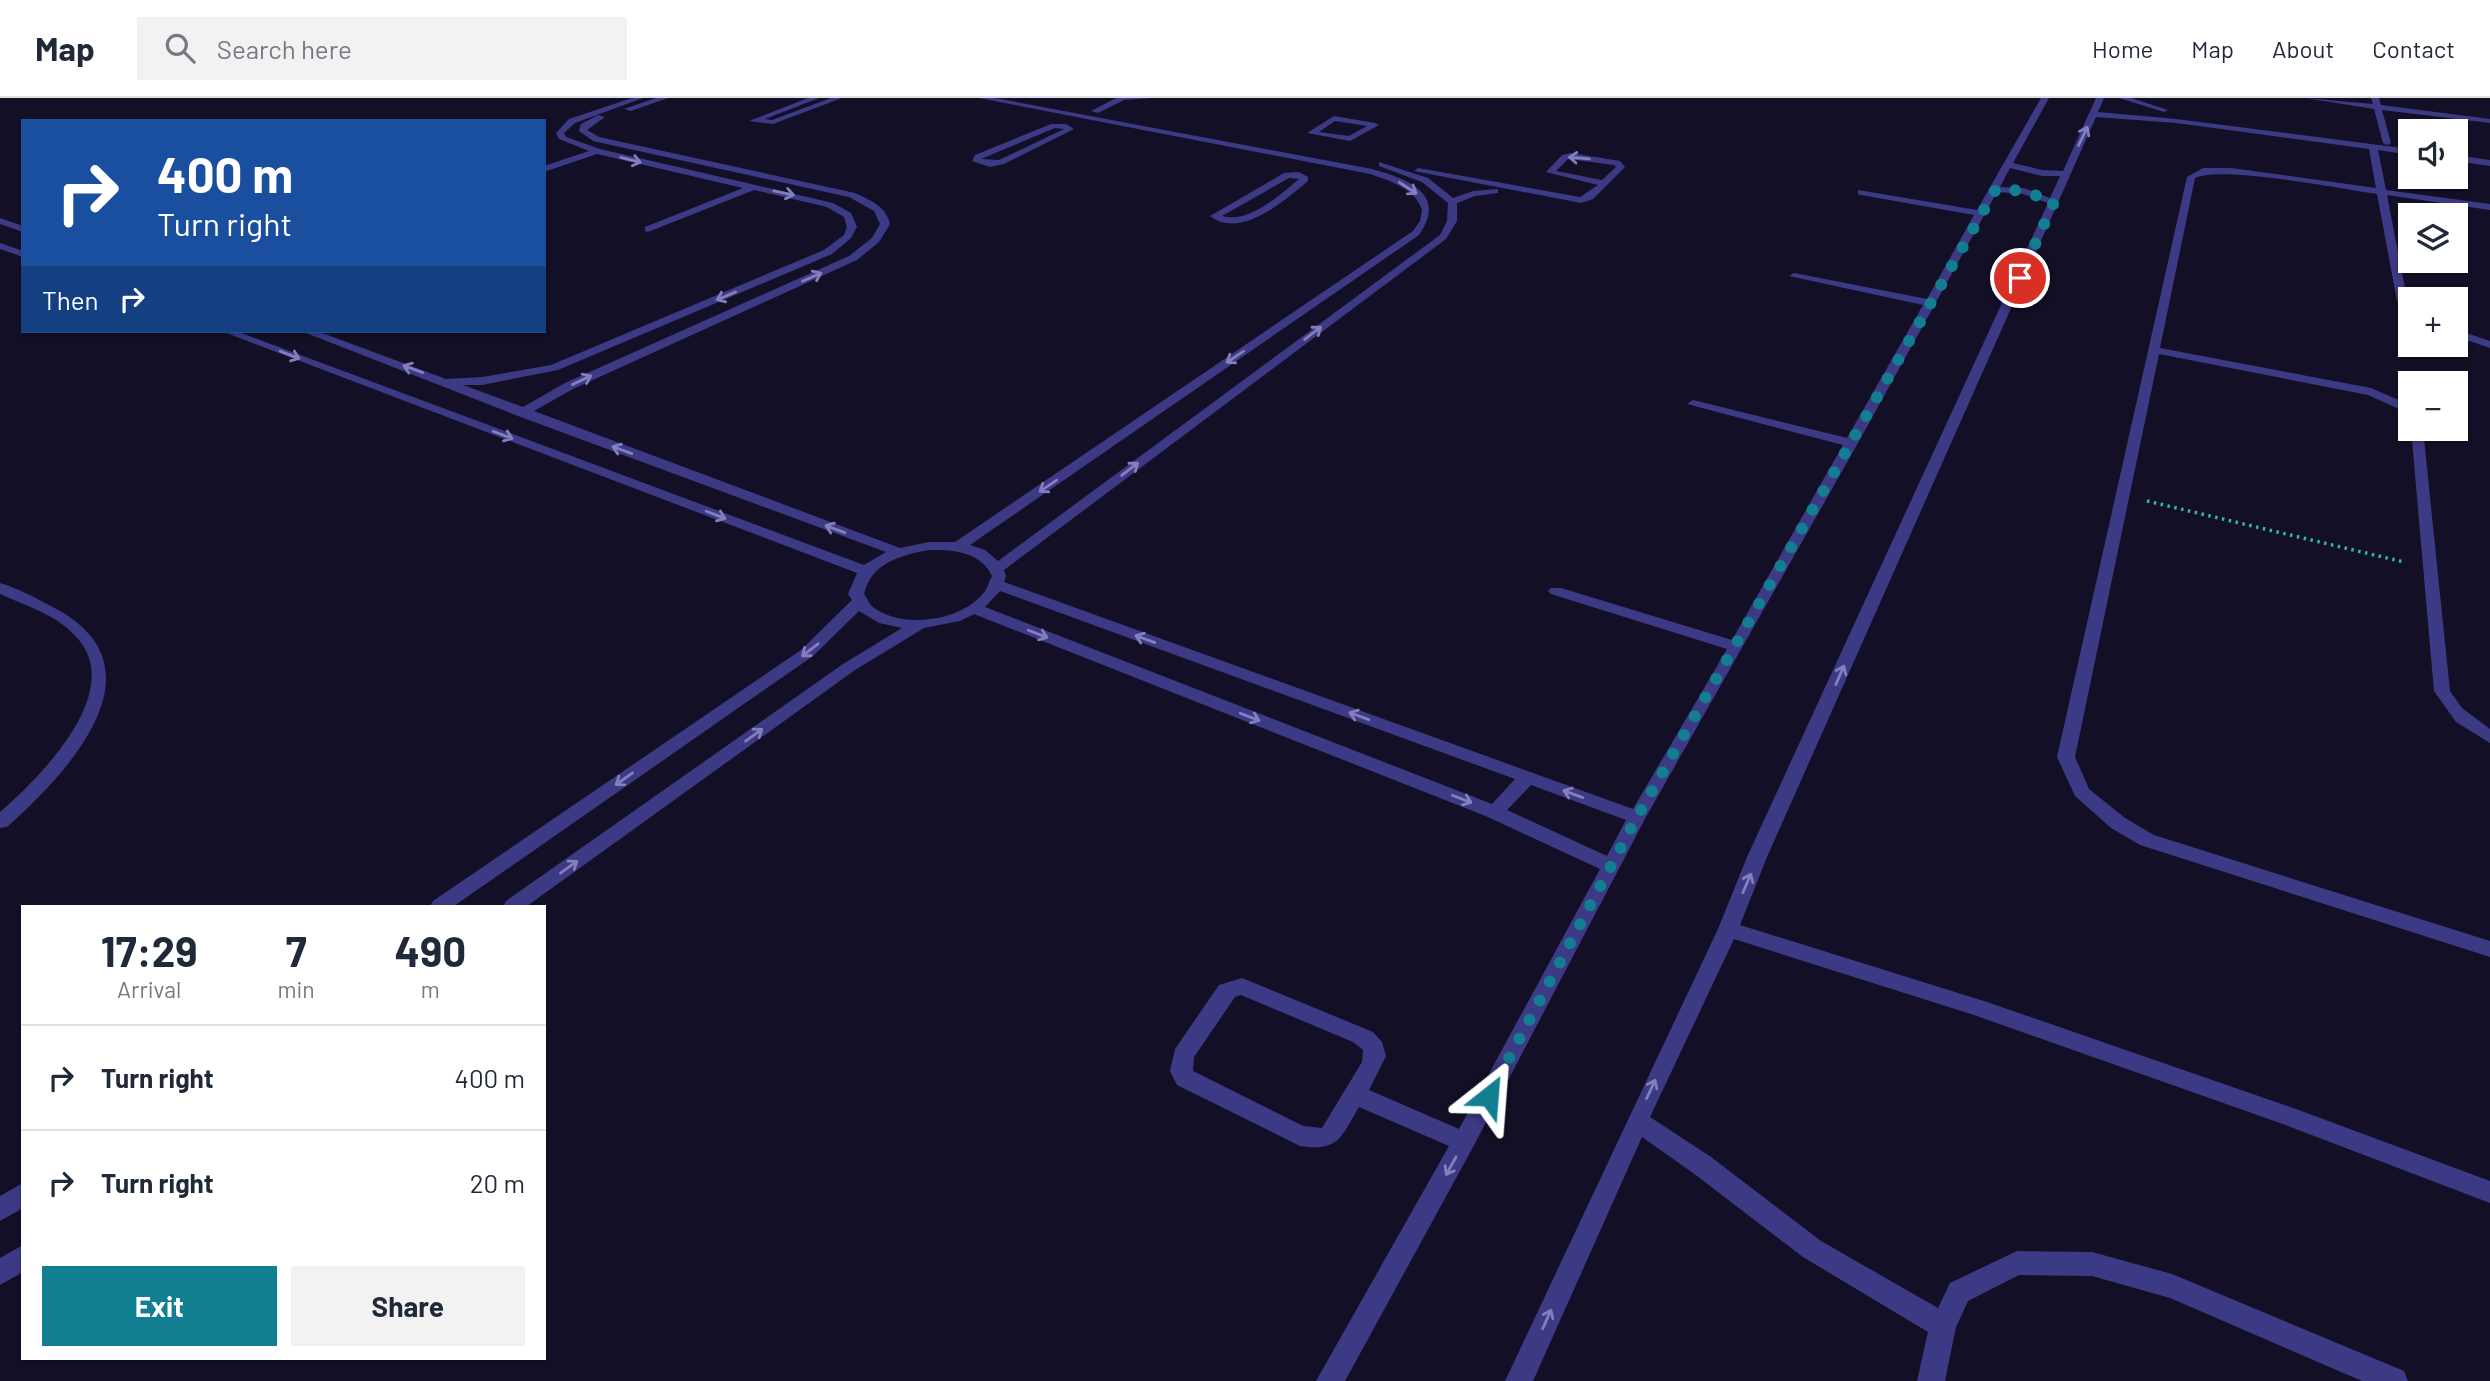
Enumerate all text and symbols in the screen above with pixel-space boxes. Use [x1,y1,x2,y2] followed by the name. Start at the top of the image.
[137,17,627,80] search box
[35,28,95,68] text: Map
[161,29,199,67] icon: search
[217,33,352,64] text: Search here
[2092,34,2153,63] text: Home
[2191,34,2234,63] text: Map
[2272,34,2334,63] text: About
[2372,34,2455,63] text: Contact
[2398,119,2468,441] map controls
[2398,119,2468,189] button: sound
[2077,126,2090,147] one-way arrow
[157,144,293,203] text: 400 m
[42,147,133,238] icon: right
[1568,151,1591,164] one-way arrow
[619,153,642,167] one-way arrow
[1398,181,1417,195] one-way arrow
[772,187,795,201] one-way arrow
[2398,203,2468,273] button: layers
[157,204,292,242] text: Turn right
[1990,248,2050,308] pin
[2001,259,2039,297] icon: arrive
[801,270,822,283] one-way arrow
[113,280,151,318] icon: right
[42,284,99,315] text: Then
[2398,287,2468,357] button: +
[716,290,737,303] one-way arrow
[1303,326,1322,341] one-way arrow
[278,349,300,362] one-way arrow
[1226,350,1246,364] one-way arrow
[403,362,425,374] one-way arrow
[2398,371,2468,441] button: −
[571,373,592,387] one-way arrow
[491,429,513,442] one-way arrow
[611,442,633,455] one-way arrow
[1120,462,1139,476] one-way arrow
[1039,479,1058,493] one-way arrow
[704,509,726,522] one-way arrow
[825,521,847,534] one-way arrow
[1027,629,1049,641] one-way arrow
[1134,631,1156,644] one-way arrow
[802,642,820,657] one-way arrow
[1834,665,1847,686] one-way arrow
[1348,709,1370,722] one-way arrow
[1239,711,1261,724] one-way arrow
[744,727,763,742] one-way arrow
[614,773,634,787] one-way arrow
[1562,787,1584,799] one-way arrow
[1451,794,1473,807] one-way arrow
[559,860,578,874] one-way arrow
[1741,873,1754,894] one-way arrow
[101,925,198,975] text: 17:29
[286,925,306,975] text: 7
[395,925,466,975] text: 490
[117,975,181,1003] text: Arrival
[277,975,315,1003] text: min
[421,975,440,1003] text: m
[42,1059,80,1097] icon: right
[1452,1059,1526,1133] position arrow
[101,1062,214,1093] text: Turn right
[455,1062,525,1093] text: 400 m
[1646,1079,1659,1100] one-way arrow
[1444,1156,1458,1176] one-way arrow
[42,1164,80,1202] icon: right
[101,1167,214,1198] text: Turn right
[470,1167,525,1198] text: 20 m
[42,1266,277,1346] button: Exit
[291,1266,525,1346] button: Share
[1541,1309,1554,1330] one-way arrow

